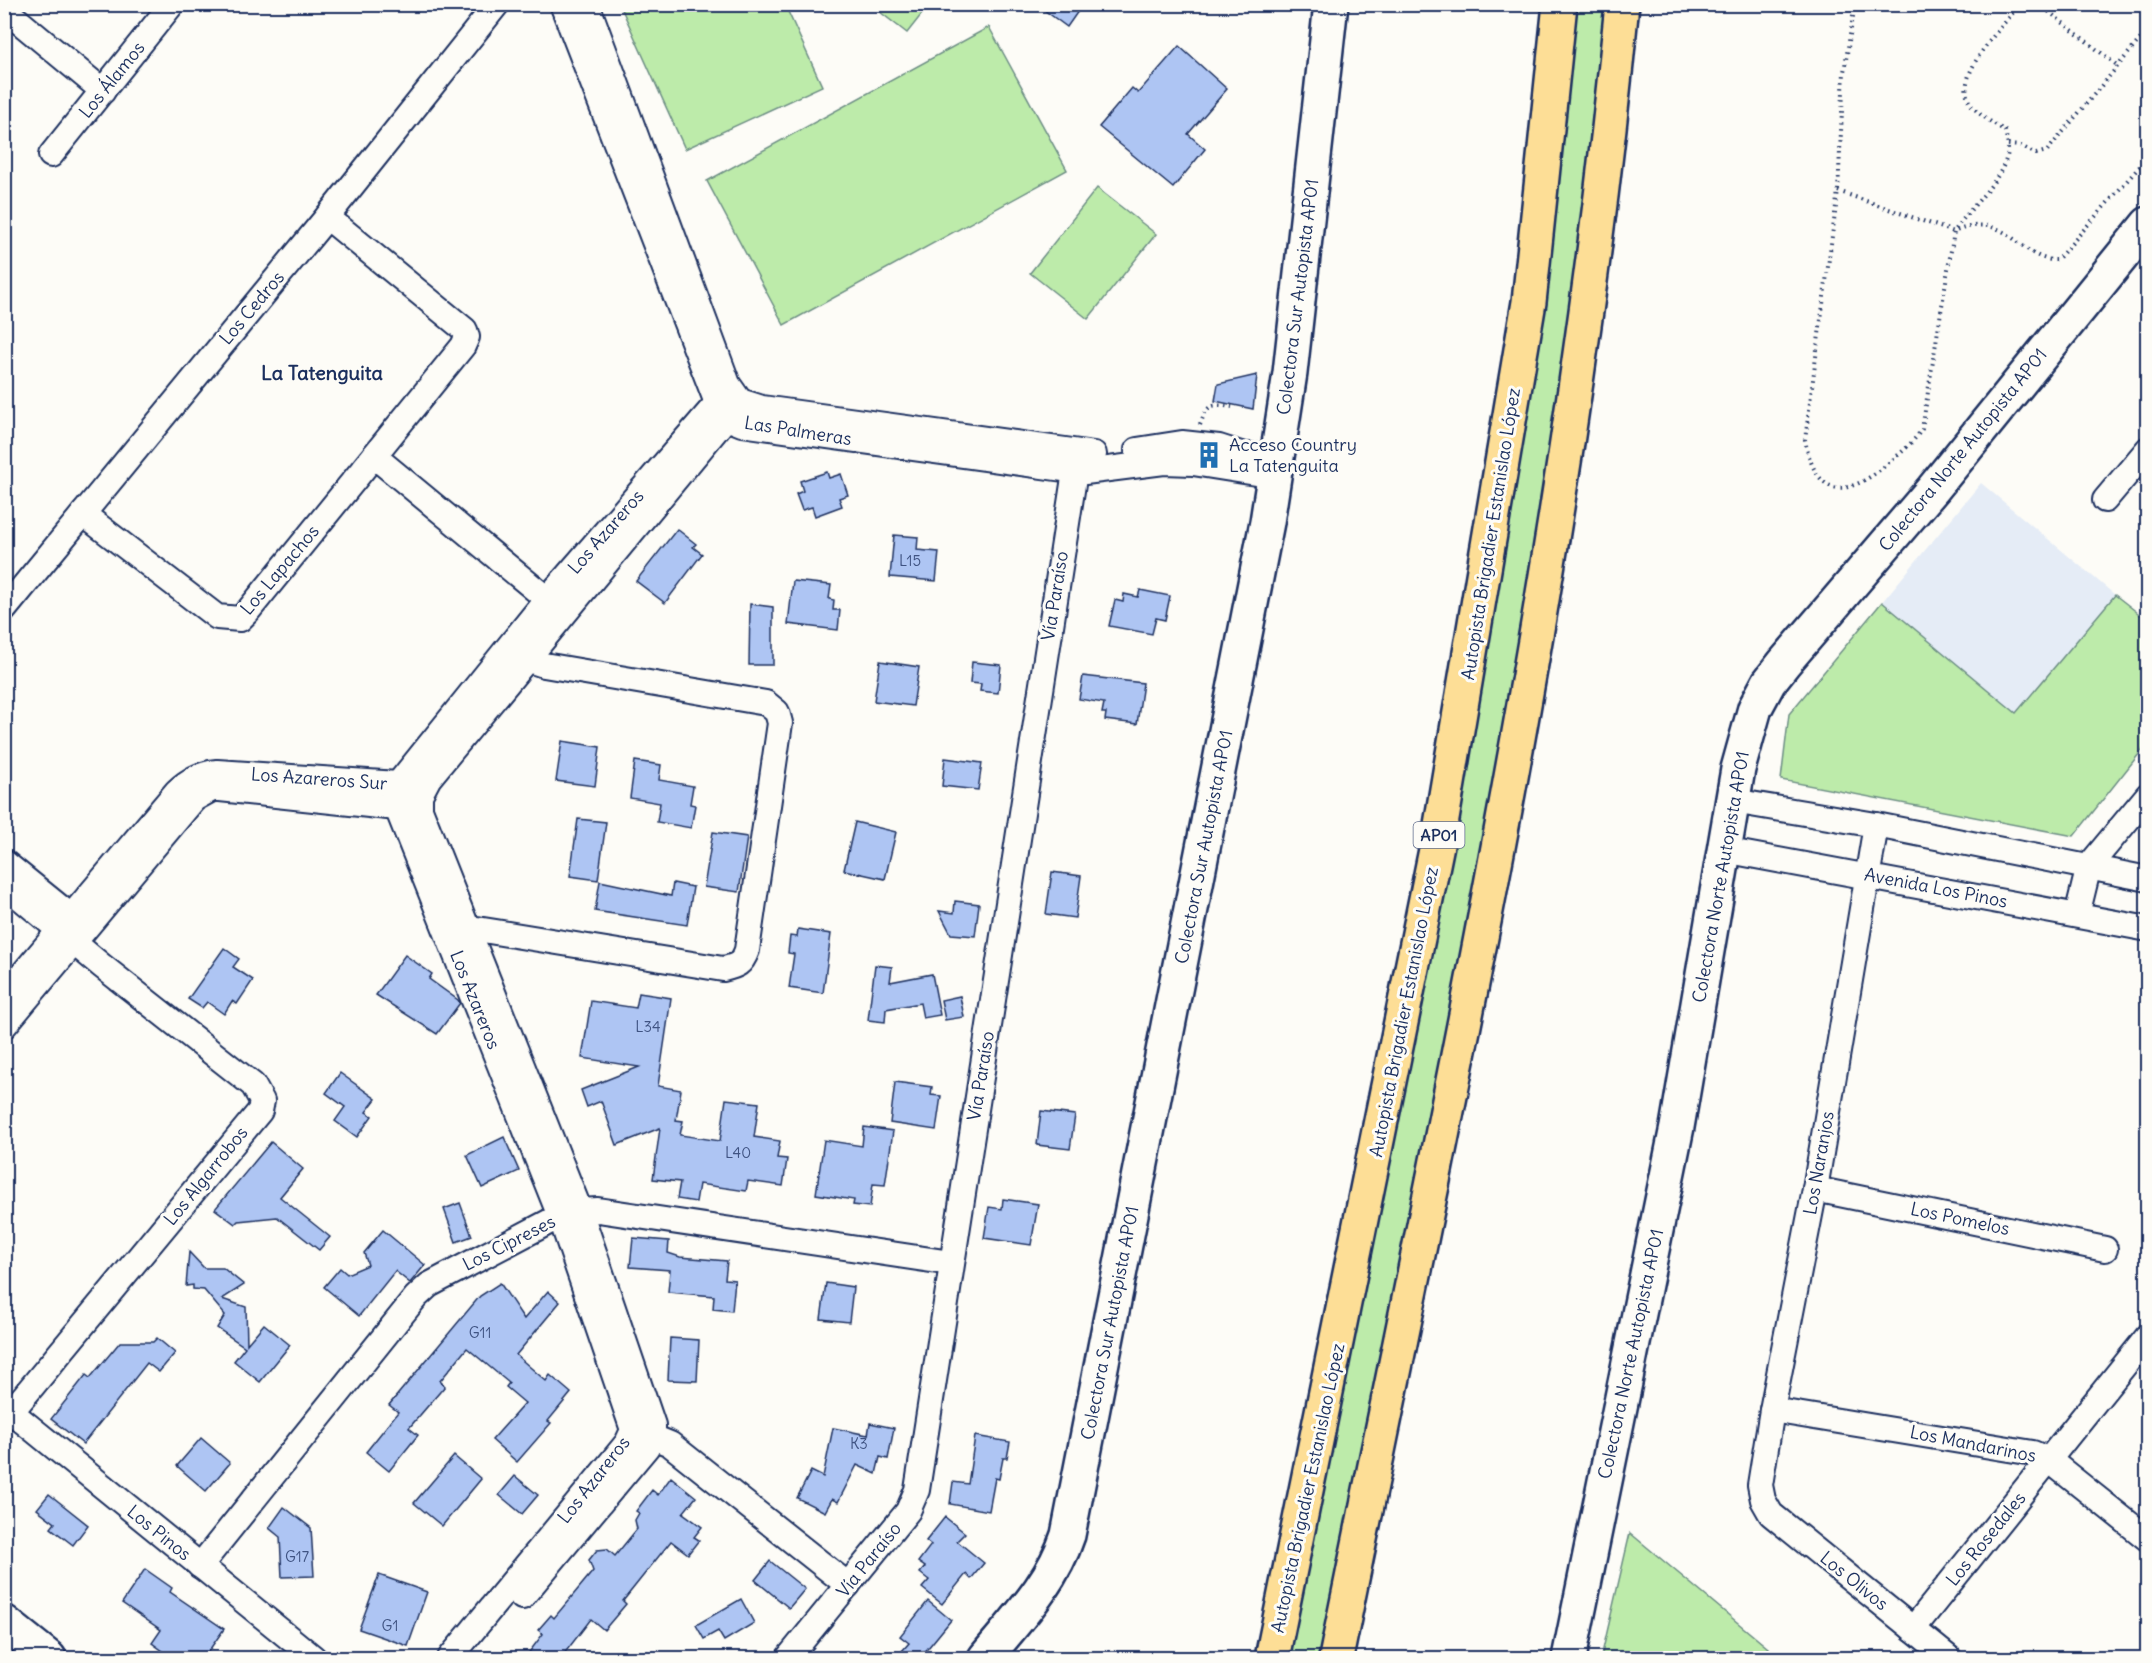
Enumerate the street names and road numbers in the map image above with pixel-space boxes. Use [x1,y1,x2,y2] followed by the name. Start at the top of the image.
[74,37,150,123] street label: Los Álamos
[1272,178,1323,416] street label: Colectora Sur Autopista AP01
[214,266,289,349] street label: Los Cedros
[1873,343,2052,556] street label: Colectora Norte Autopista AP01
[1456,386,1525,682] street label: Autopista Brigadier Estanislao López
[743,411,853,450] street label: Las Palmeras
[563,485,649,579] street label: Los Azareros
[235,520,324,619] street label: Los Lapachos
[1036,550,1073,642] street label: Vía Paraíso
[1170,728,1237,966] street label: Colectora Sur Autopista AP01
[1687,749,1754,1004] street label: Colectora Norte Autopista AP01
[250,762,389,795] street label: Los Azareros Sur
[1414,822,1464,848] road number: AP01
[1863,862,2010,913] street label: Avenida Los Pinos
[1364,864,1443,1159] street label: Autopista Brigadier Estanislao López
[445,947,506,1053] street label: Los Azareros
[962,1030,999,1122] street label: Vía Paraíso
[1798,1109,1839,1217] street label: Los Naranjos
[159,1121,253,1230] street label: Los Algarrobos
[1909,1197,2012,1240] street label: Los Pomelos
[1076,1204,1143,1442] street label: Colectora Sur Autopista AP01
[459,1209,559,1276] street label: Los Cipreses
[1593,1227,1668,1481] street label: Colectora Norte Autopista AP01
[1266,1341,1350,1635] street label: Autopista Brigadier Estanislao López
[1908,1420,2038,1467] street label: Los Mandarinos
[552,1431,635,1528] street label: Los Azareros
[1941,1487,2031,1590] street label: Los Rosedales
[123,1500,196,1565] street label: Los Pinos
[831,1517,906,1602] street label: Vía Paraíso
[1816,1546,1893,1615] street label: Los Olivos

